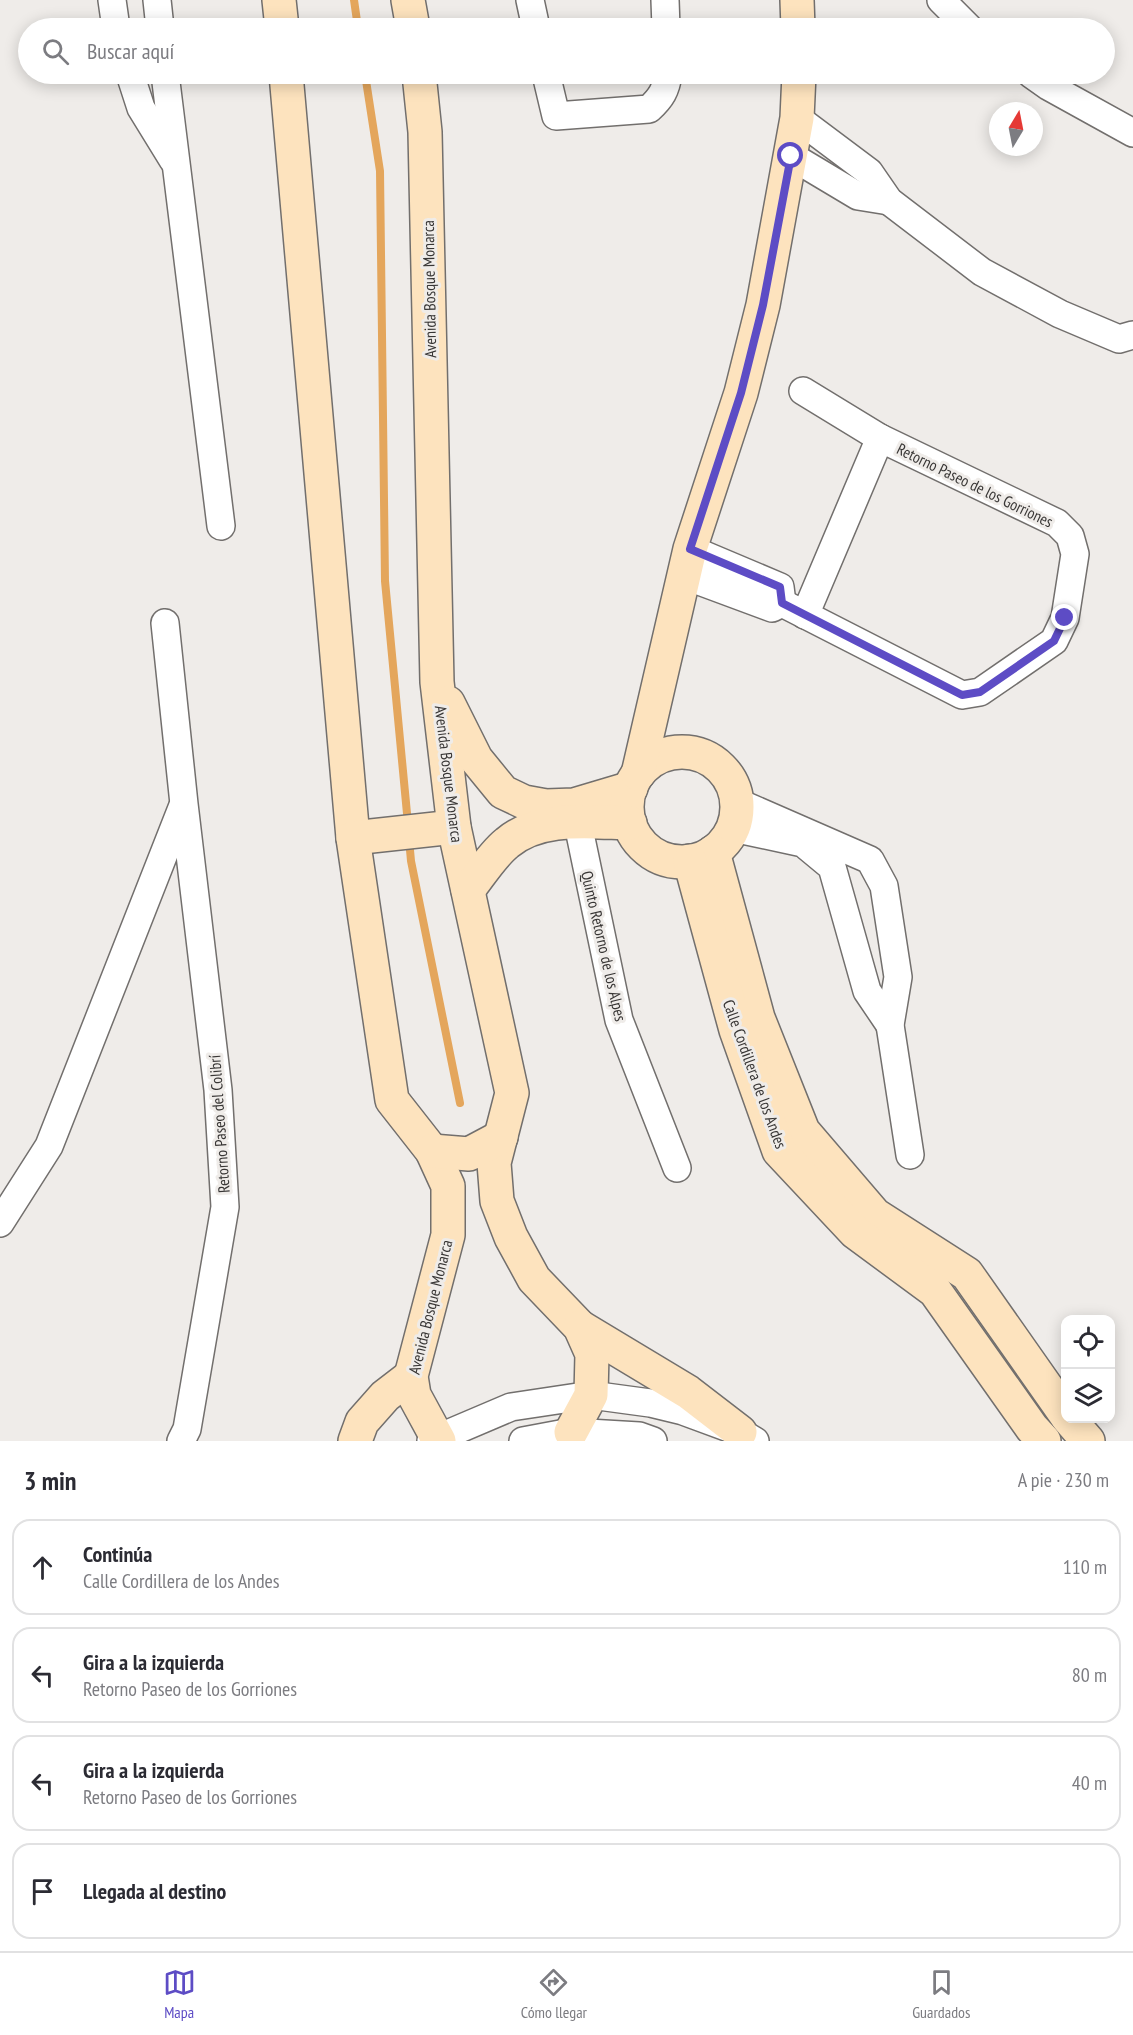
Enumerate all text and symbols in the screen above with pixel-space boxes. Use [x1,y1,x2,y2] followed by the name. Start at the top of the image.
[18,18,1115,84] search box
[39,35,72,68] icon: search
[87,37,174,65] text: Buscar aquí
[989,102,1043,156] north arrow
[777,142,803,168] route start
[418,220,440,358] street label: Avenida Bosque Monarca
[894,438,1056,532] street label: Retorno Paseo de los Gorriones
[1051,604,1077,630] route end
[431,704,467,844] street label: Avenida Bosque Monarca
[577,869,631,1023] street label: Quinto Retorno de los Alpes
[719,997,791,1151] street label: Calle Cordillera de los Andes
[204,1054,234,1194] street label: Retorno Paseo del Colibrí
[404,1238,456,1376] street label: Avenida Bosque Monarca
[1061,1315,1115,1423] map controls
[1061,1315,1115,1369] button: locate
[1061,1369,1115,1423] button: layers
[24,1464,77,1497] text: 3 min
[1018,1467,1109,1493] text: A pie · 230 m
[83,1540,152,1568] text: Continúa
[26,1551,59,1584] icon: ahead
[1063,1554,1107,1580] text: 110 m
[83,1568,280,1594] text: Calle Cordillera de los Andes
[83,1648,224,1676] text: Gira a la izquierda
[26,1659,59,1692] icon: left
[1072,1662,1107,1688] text: 80 m
[83,1676,297,1702] text: Retorno Paseo de los Gorriones
[83,1756,224,1784] text: Gira a la izquierda
[26,1767,59,1800] icon: left
[1072,1770,1107,1796] text: 40 m
[83,1784,297,1810] text: Retorno Paseo de los Gorriones
[26,1875,59,1908] icon: arrive
[83,1877,226,1905] text: Llegada al destino
[163,1966,196,2022] tab: Mapa
[521,1966,587,2022] tab: Cómo llegar
[912,1966,970,2022] tab: Guardados

